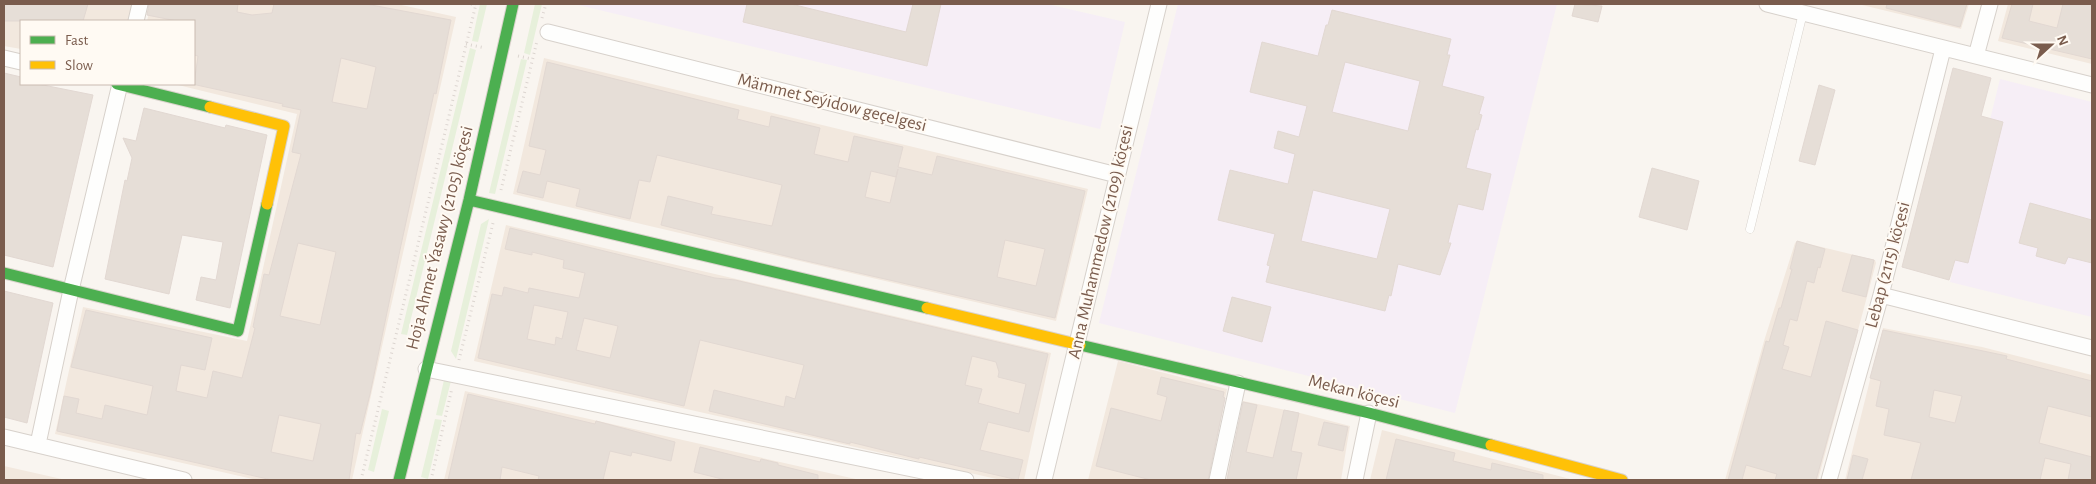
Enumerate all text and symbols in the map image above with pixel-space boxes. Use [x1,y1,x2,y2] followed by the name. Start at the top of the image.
[20,20,195,85] legend
[2026,20,2076,70] north arrow
[65,33,89,48] text: Fast
[2054,34,2070,48] text: N
[65,58,93,73] text: Slow
[736,71,928,135] street label: Mämmet Seýidow geçelgesi
[401,123,477,352] street label: Hoja Ahmet Ýasawy (2105) köçesi
[1065,123,1137,361] street label: Anna Muhammedow (2109) köçesi
[1862,200,1914,330] street label: Lebap (2115) köçesi
[1307,372,1401,412] street label: Mekan köçesi

